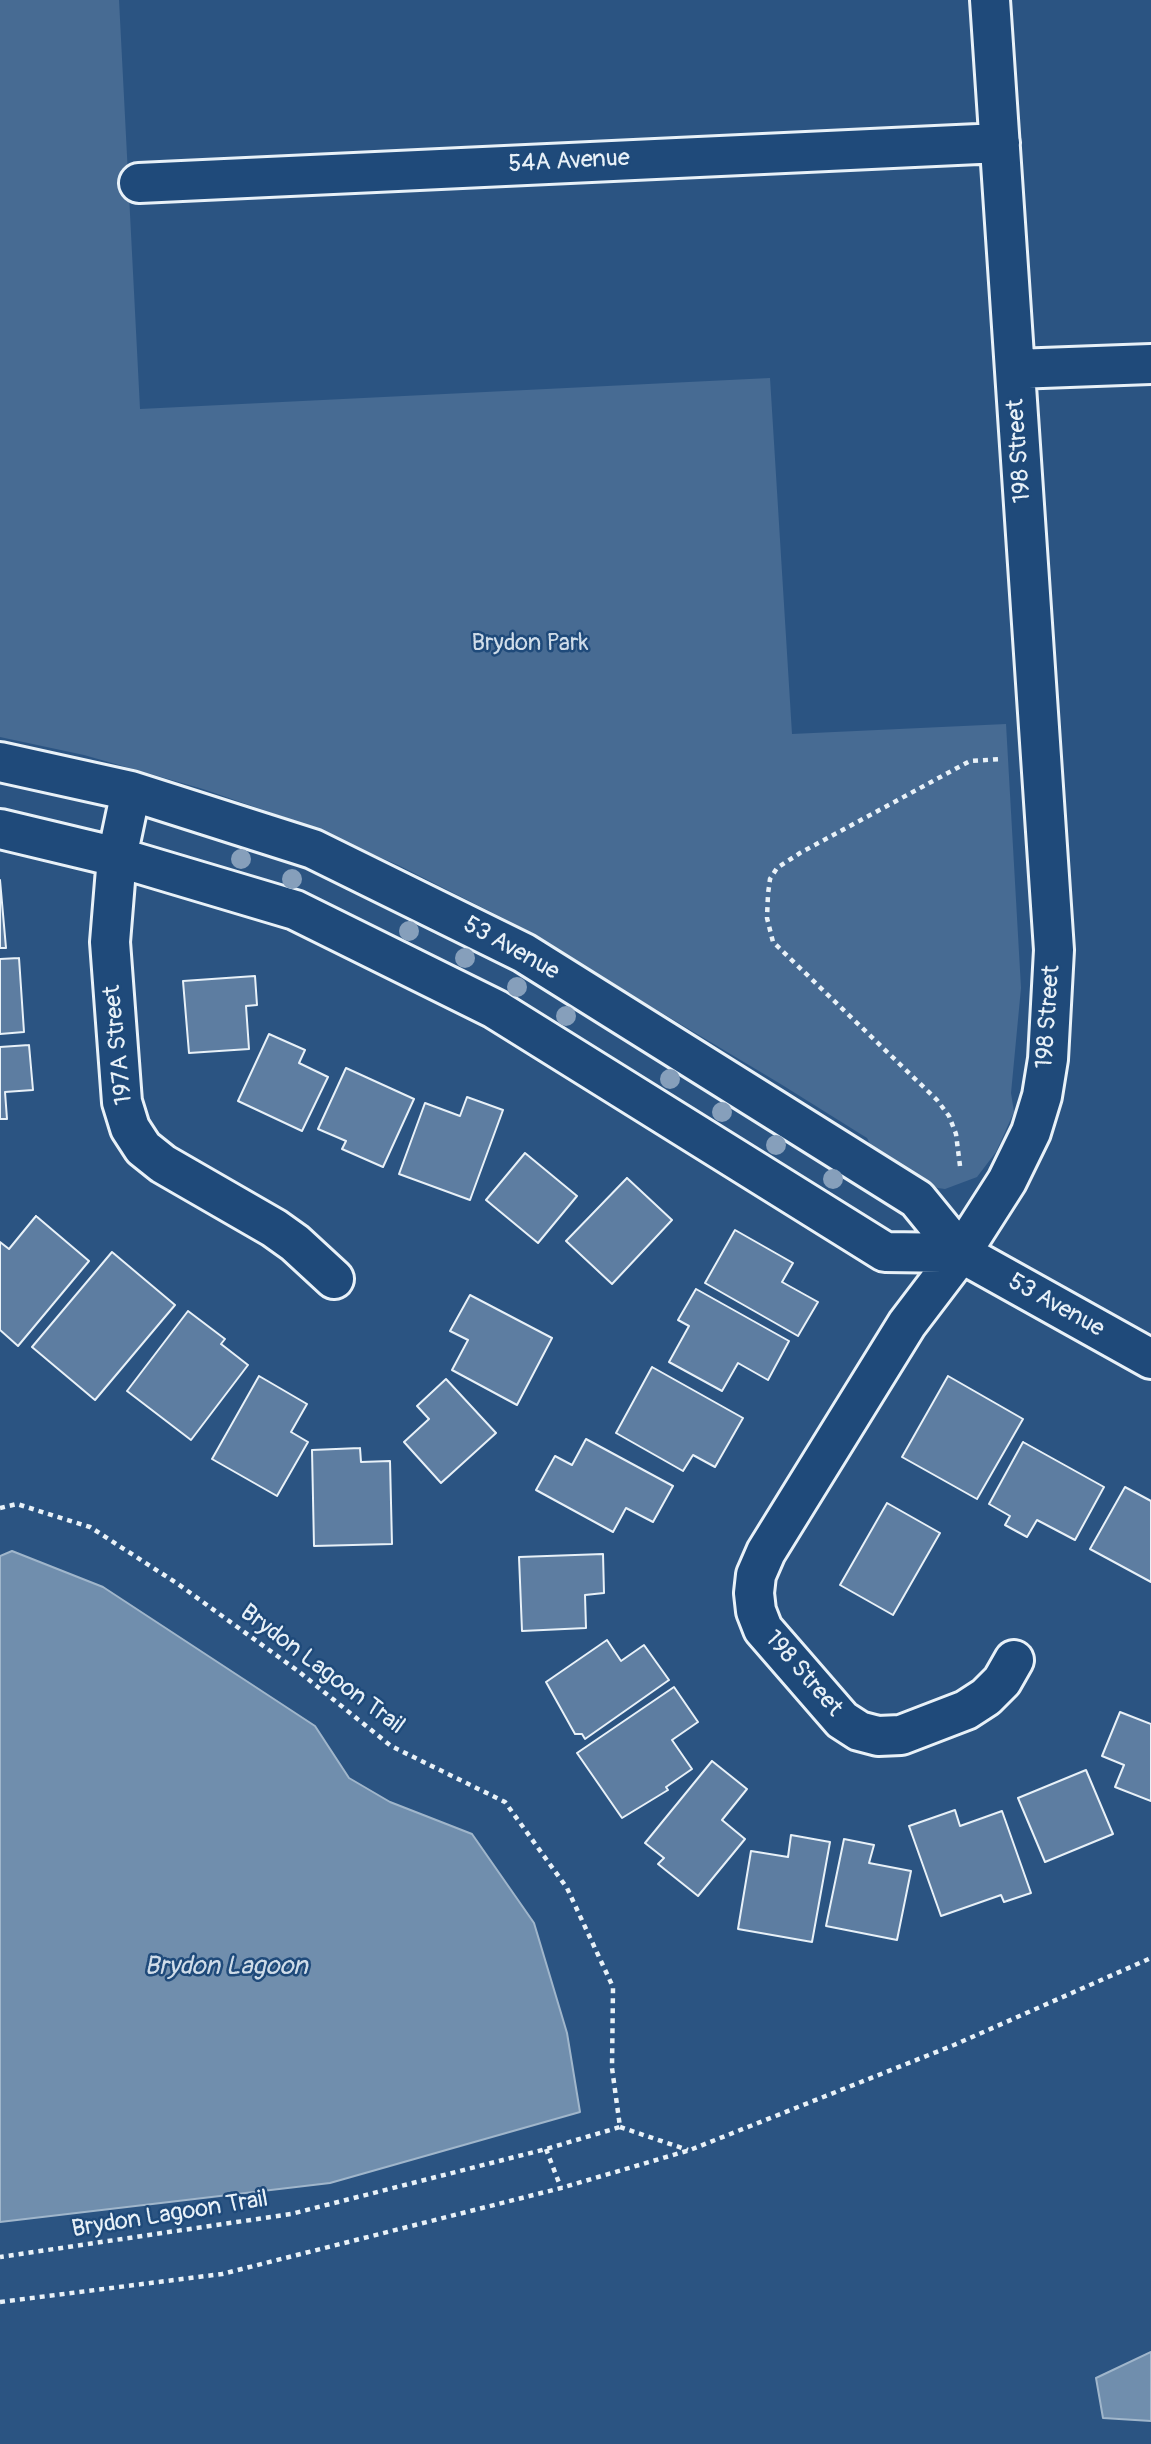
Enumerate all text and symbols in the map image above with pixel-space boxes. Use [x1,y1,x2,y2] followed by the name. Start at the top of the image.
[508,144,630,180] street label: 54A Avenue
[1002,398,1038,504] street label: 198 Street
[471,630,589,658] park label: Brydon Park
[458,911,564,987] street label: 53 Avenue
[1031,964,1067,1070] street label: 198 Street
[98,984,140,1106] street label: 197A Street
[1003,1268,1109,1344] street label: 53 Avenue
[234,1599,410,1741] street label: Brydon Lagoon Trail
[758,1625,848,1723] street label: 198 Street
[144,1951,308,1983] water label: Brydon Lagoon
[70,2185,270,2245] street label: Brydon Lagoon Trail

